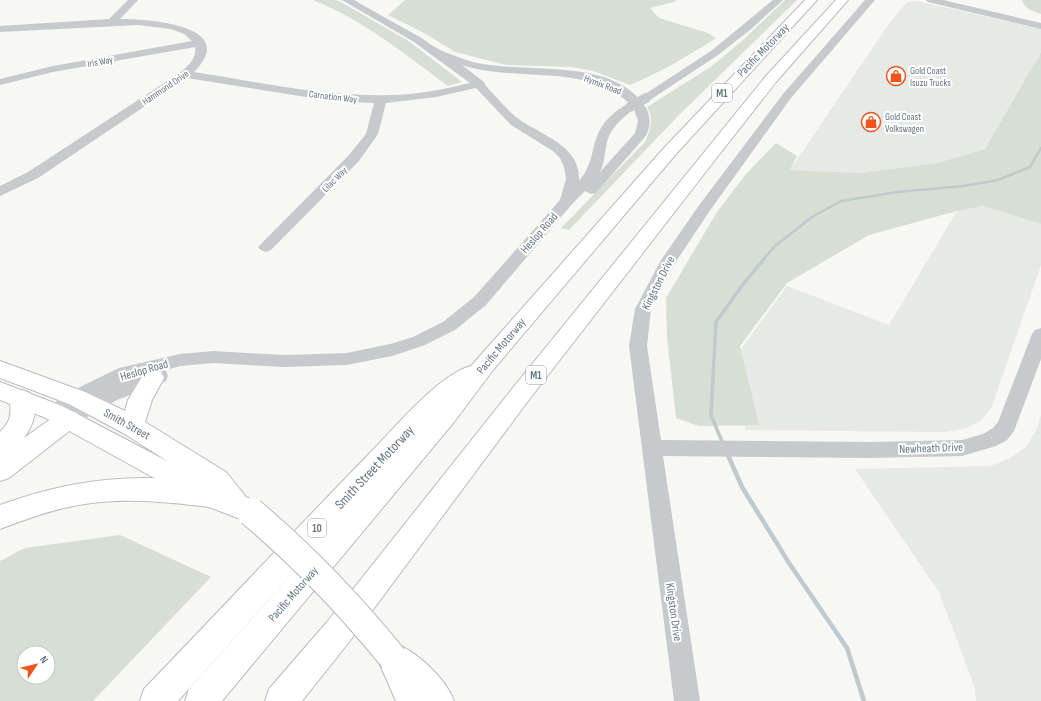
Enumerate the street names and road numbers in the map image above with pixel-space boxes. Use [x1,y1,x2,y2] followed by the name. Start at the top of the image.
[734,20,793,80] street label: Pacific Motorway
[86,54,114,70] street label: Iris Way
[140,68,191,108] street label: Hammond Drive
[582,72,623,98] street label: Hymix Road
[712,84,732,102] road number: M1
[308,88,358,106] street label: Carnation Way
[320,165,350,195] street label: Lilac Way
[518,210,561,257] street label: Heslop Road
[638,254,678,313] street label: Kingston Drive
[474,315,529,377] street label: Pacific Motorway
[118,356,170,384] street label: Heslop Road
[526,366,546,384] road number: M1
[101,405,153,444] street label: Smith Street
[331,421,418,513] street label: Smith Street Motorway
[899,440,963,457] street label: Newheath Drive
[308,519,326,537] road number: 10
[265,563,322,625] street label: Pacific Motorway
[662,582,685,642] street label: Kingston Drive

